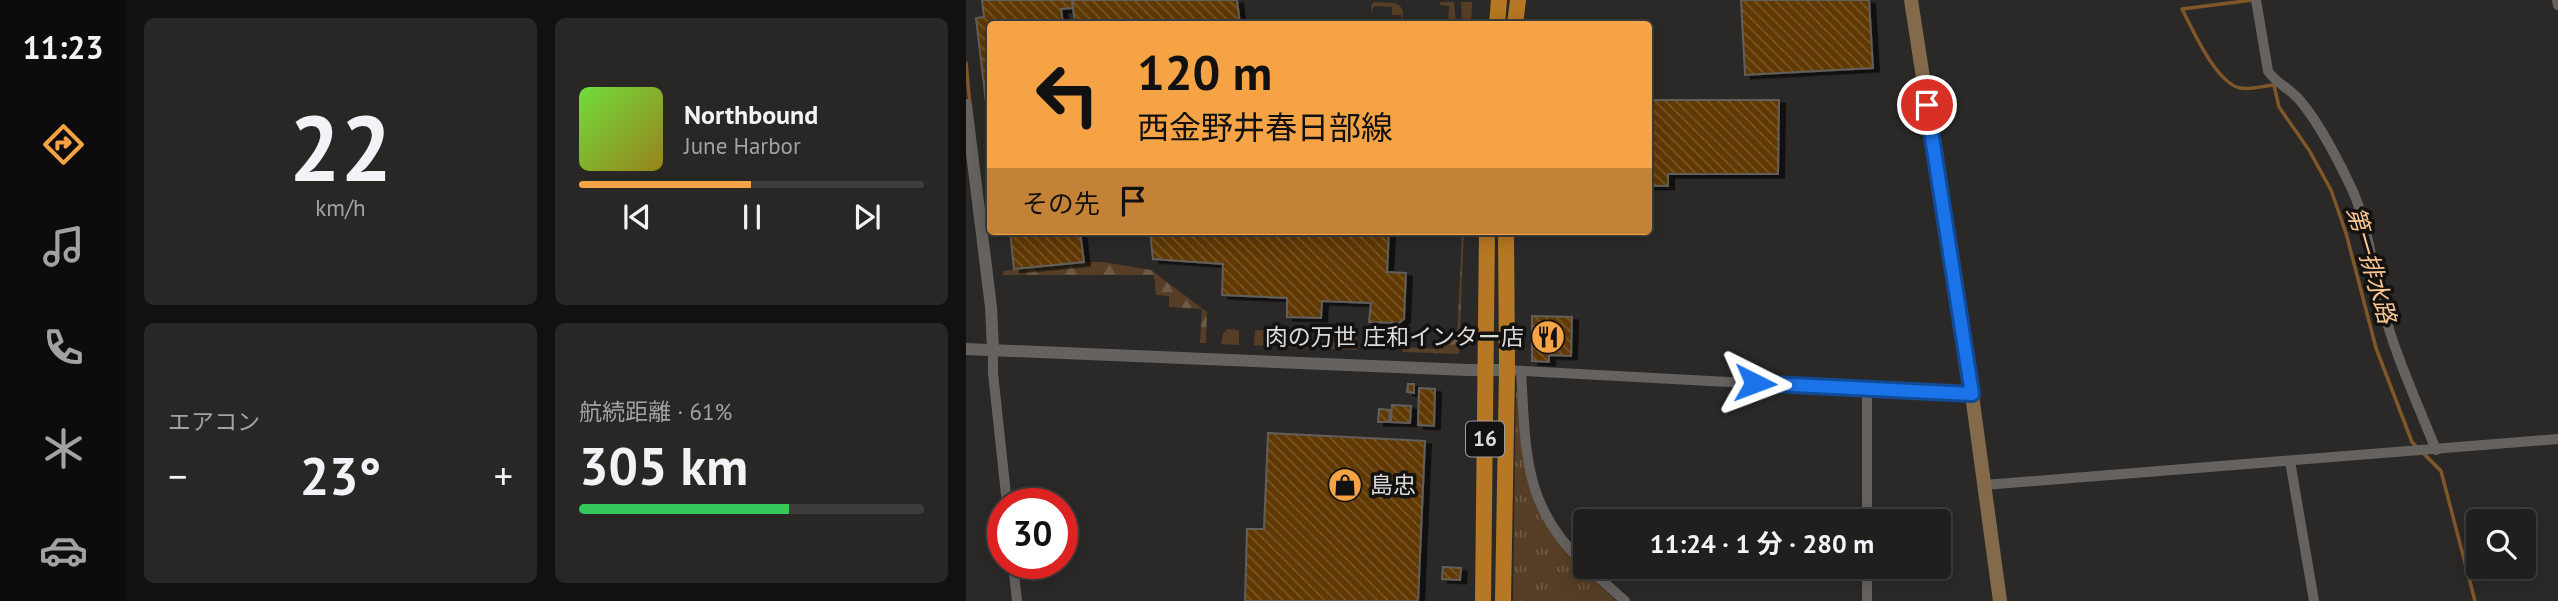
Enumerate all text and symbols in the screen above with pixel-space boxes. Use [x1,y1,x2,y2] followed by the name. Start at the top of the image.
[22,26,104,68] text: 11:23
[1137,40,1272,104] text: 120 m
[1022,49,1113,140] icon: left
[1897,75,1957,135] pin
[1908,86,1946,124] icon: arrive
[289,88,392,206] text: 22
[684,98,818,131] text: Northbound
[1137,106,1393,148] text: 西金野井春日部線
[39,120,88,169] icon: directions
[684,131,801,160] text: June Harbor
[1114,182,1152,220] icon: arrive
[1022,187,1100,220] text: その先
[315,193,366,222] text: km/h
[618,198,656,236] icon: previous
[733,198,771,236] icon: pause
[848,198,886,236] icon: next
[2340,203,2403,329] water label: 第一排水路
[39,222,88,271] icon: music
[1529,318,1567,356] restaurant icon: 肉の万世 庄和インター店
[1265,322,1524,351] place label: 肉の万世 庄和インター店
[39,323,88,372] icon: phone
[1718,346,1792,420] position arrow
[579,397,732,426] text: 航続距離 · 61%
[168,407,260,436] text: エアコン
[1466,422,1504,457] road number: 16
[39,424,88,473] icon: climate
[579,432,748,499] text: 305 km
[300,442,381,509] text: 23°
[168,451,187,500] text: −
[494,451,513,500] text: +
[1326,466,1364,504] shop icon: 島忠
[1370,470,1416,499] place label: 島忠
[987,488,1078,579] speed limit sign: 30
[2466,509,2536,579] map controls
[2466,509,2536,579] button: search
[39,526,88,575] icon: car
[1650,527,1874,560] text: 11:24 · 1 分 · 280 m

